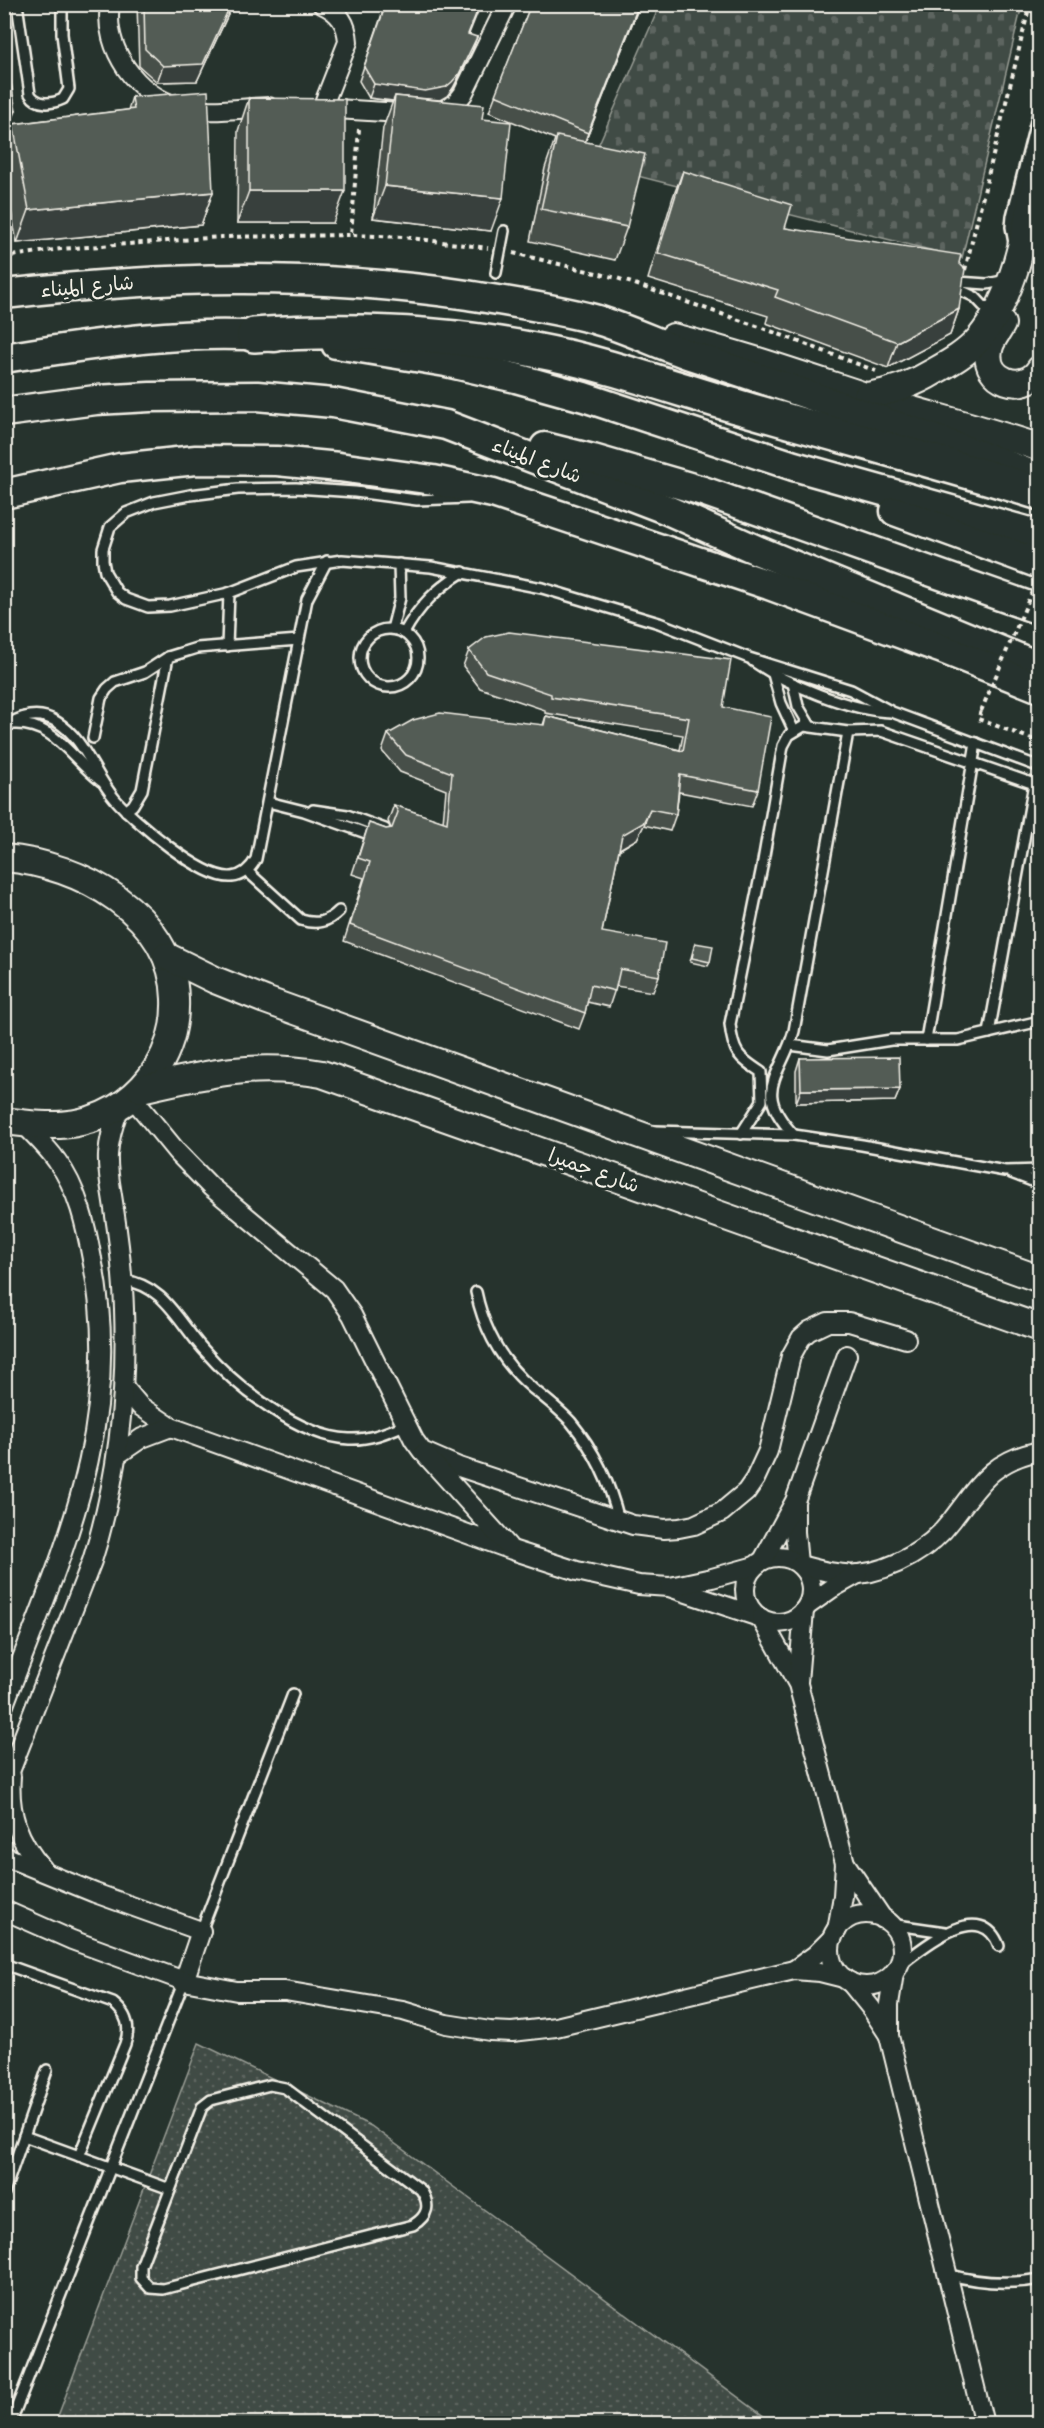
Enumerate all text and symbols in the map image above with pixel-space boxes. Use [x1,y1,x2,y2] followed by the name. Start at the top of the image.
[39,268,135,304] street label: شارع الميناء
[488,430,586,490] street label: شارع الميناء
[545,1141,643,1199] street label: شارع جميرا

